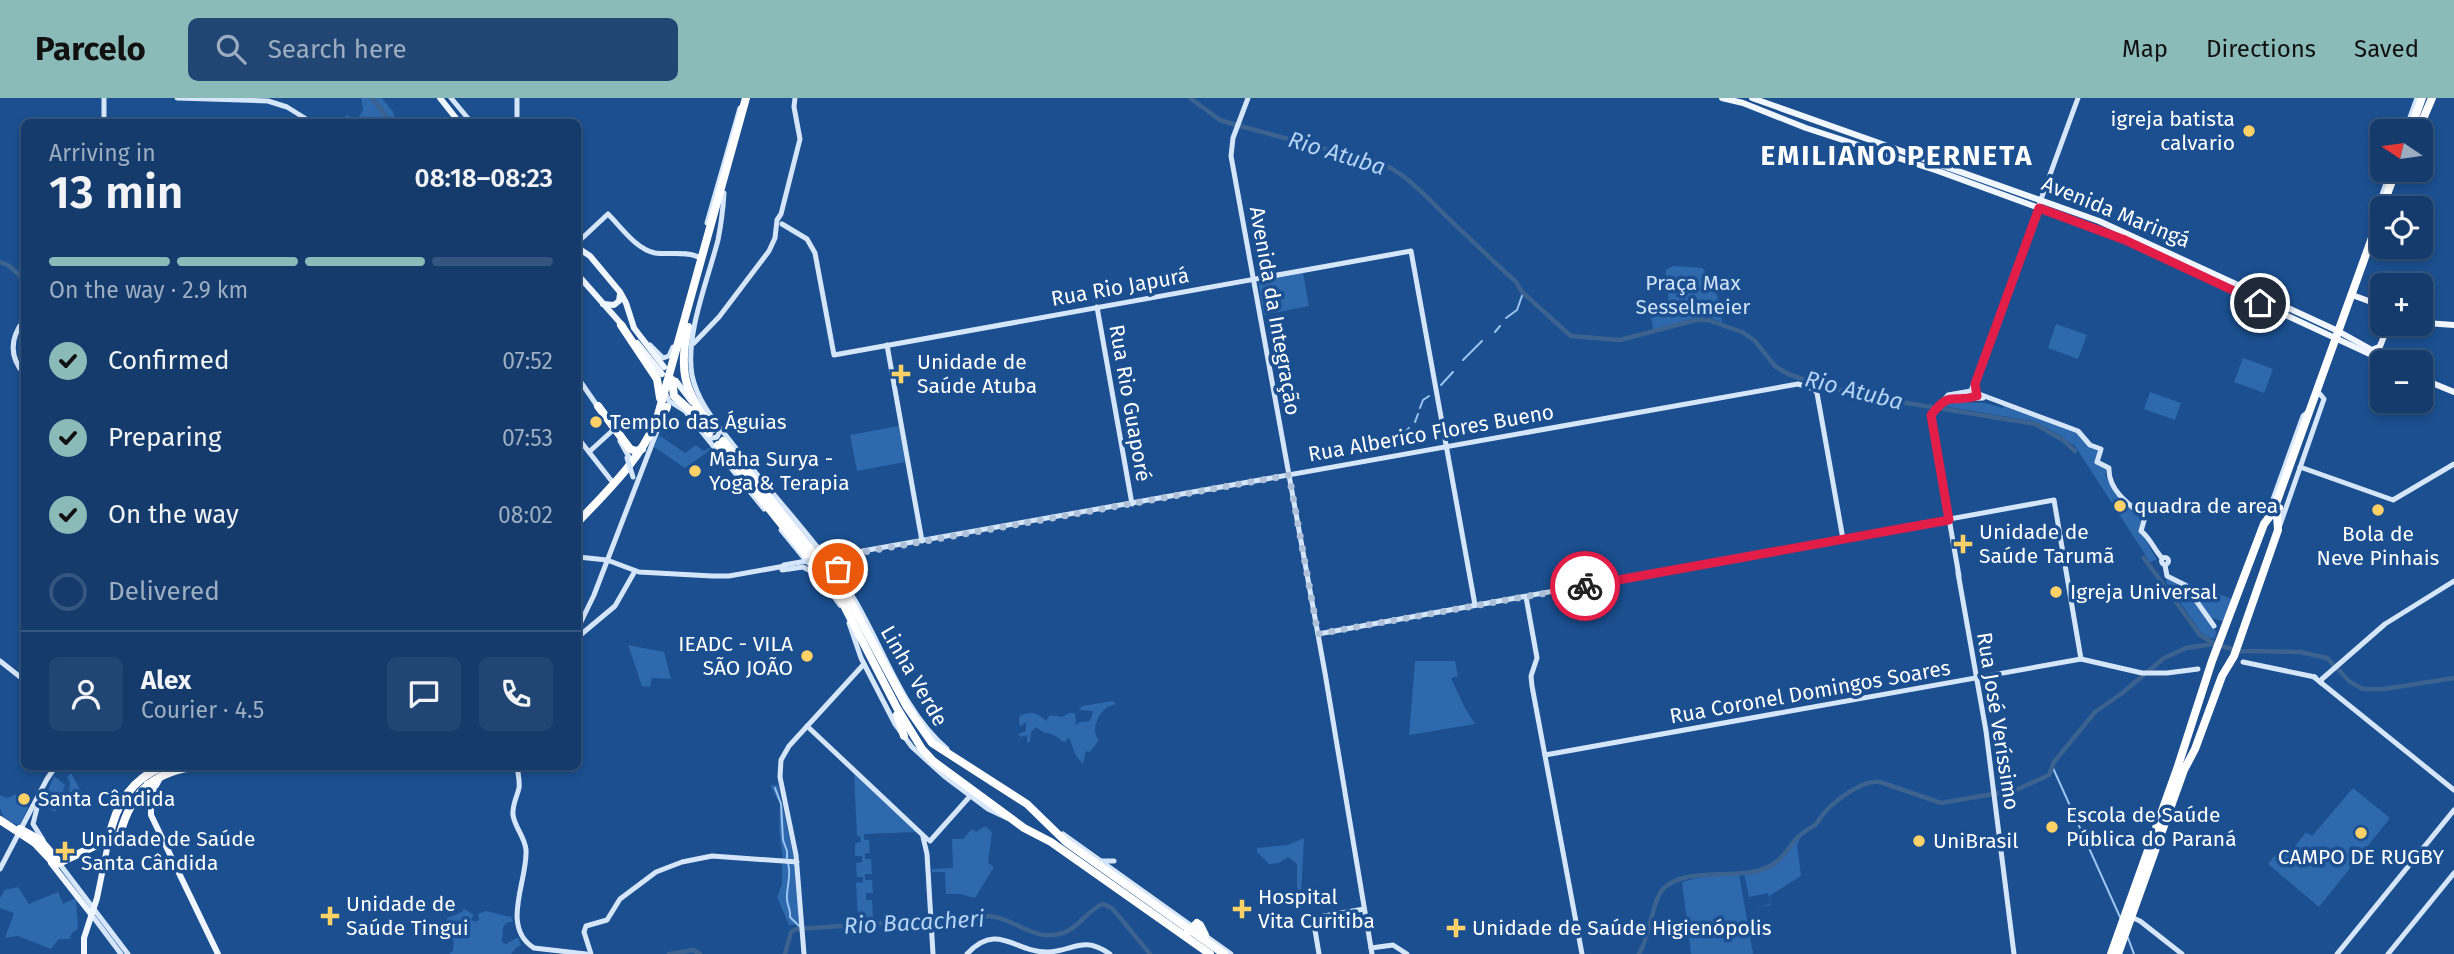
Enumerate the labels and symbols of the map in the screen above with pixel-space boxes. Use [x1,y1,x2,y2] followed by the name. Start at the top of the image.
[2111,106,2235,156] place label: igreja batista calvario
[2370,119,2432,182] north arrow
[2241,123,2257,139] marker: igreja batista calvario
[1285,125,1389,181] water label: Rio Atuba
[1761,139,2033,172] district label: EMILIANO PERNETA
[2038,170,2194,254] street label: Avenida Maringá
[1244,205,1306,417] street label: Avenida da Integração
[1049,262,1191,312] street label: Rua Rio Japurá
[1636,270,1750,320] park label: Praça Max Sesselmeier
[2230,273,2290,333] pin
[1103,322,1157,484] street label: Rua Rio Guaporé
[917,349,1037,399] place label: Unidade de Saúde Atuba
[891,364,911,384] marker: Unidade de Saúde Atuba
[1802,364,1906,416] water label: Rio Atuba
[1306,399,1556,467] street label: Rua Alberico Flores Bueno
[610,409,787,435] place label: Templo das Águias
[588,414,604,430] marker: Templo das Águias
[709,446,850,496] place label: Maha Surya - Yoga & Terapia
[687,463,703,479] marker: Maha Surya - Yoga & Terapia
[2134,493,2278,519] place label: quadra de area
[2112,498,2128,514] marker: quadra de area
[2370,502,2386,518] marker: Bola de Neve Pinhais
[1979,519,2115,569] place label: Unidade de Saúde Tarumã
[2317,521,2440,571] place label: Bola de Neve Pinhais
[1953,534,1973,554] marker: Unidade de Saúde Tarumã
[808,539,868,599] pin
[1550,551,1620,621] courier
[2070,579,2217,605] place label: Igreja Universal
[2048,584,2064,600] marker: Igreja Universal
[875,621,953,731] street label: Linha Verde
[1971,630,2025,812] street label: Rua José Veríssimo
[678,631,793,681] place label: IEADC - VILA SÃO JOÃO
[799,648,815,664] marker: IEADC - VILA SÃO JOÃO
[1668,654,1953,730] street label: Rua Coronel Domingos Soares
[38,786,175,812] place label: Santa Cândida
[16,791,32,807] marker: Santa Cândida
[2066,802,2237,852] place label: Escola de Saúde Pública do Paraná
[2044,819,2060,835] marker: Escola de Saúde Pública do Paraná
[2353,825,2369,841] marker: CAMPO DE RUGBY
[81,826,255,876] place label: Unidade de Saúde Santa Cândida
[1933,828,2018,854] place label: UniBrasil
[1911,833,1927,849] marker: UniBrasil
[55,841,75,861] marker: Unidade de Saúde Santa Cândida
[2278,844,2445,870] place label: CAMPO DE RUGBY
[1258,884,1375,934] place label: Hospital Vita Curitiba
[346,891,469,941] place label: Unidade de Saúde Tingui
[1232,899,1252,919] marker: Hospital Vita Curitiba
[843,904,986,940] water label: Rio Bacacheri
[320,906,340,926] marker: Unidade de Saúde Tingui
[1472,915,1772,941] place label: Unidade de Saúde Higienópolis
[1446,918,1466,938] marker: Unidade de Saúde Higienópolis

